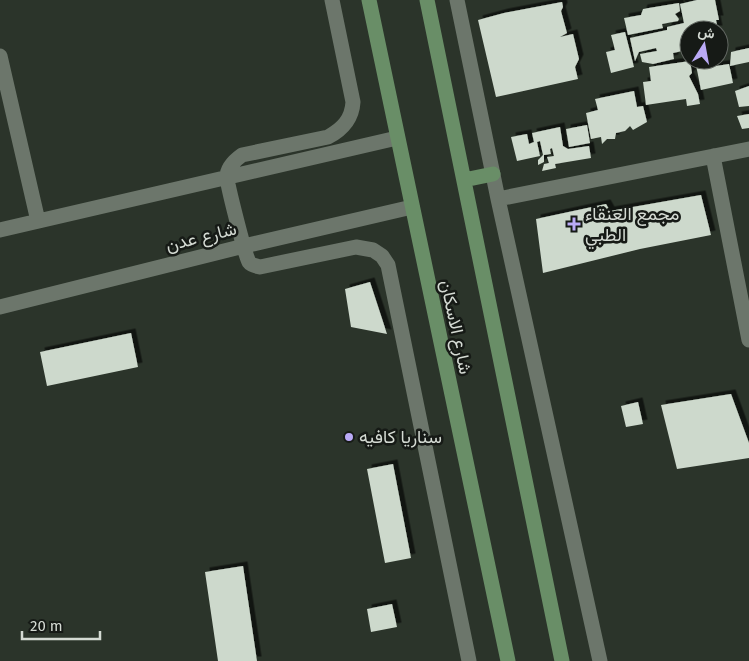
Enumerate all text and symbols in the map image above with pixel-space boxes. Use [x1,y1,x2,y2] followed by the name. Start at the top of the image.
[679,20,729,70] north arrow
[697,23,716,43] text: ش
[585,203,679,250] place label: مجمع العنقاء الطبي
[567,217,581,231] marker: مجمع العنقاء الطبي
[163,218,239,257] street label: شارع عدن
[434,278,477,376] street label: شارع الاسكان
[359,426,442,448] place label: سناريا كافيه
[343,431,355,443] marker: سناريا كافيه
[22,608,100,640] scale bar
[30,617,63,635] text: 20 m

